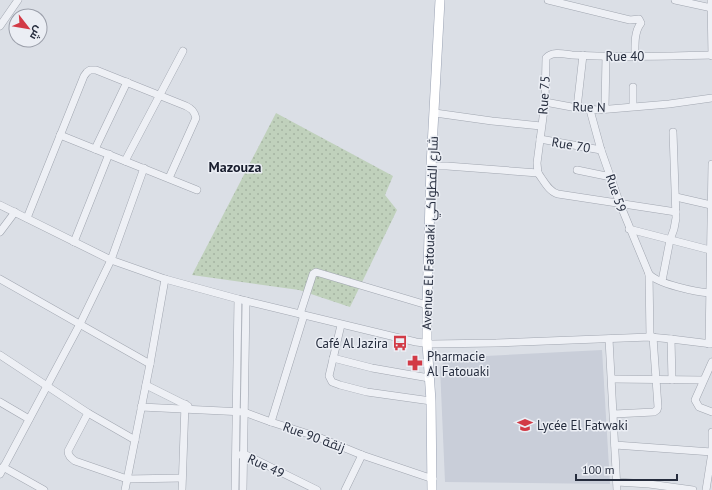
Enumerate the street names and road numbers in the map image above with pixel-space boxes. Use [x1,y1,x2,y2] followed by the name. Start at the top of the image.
[606,48,644,65] street label: Rue 40
[534,75,554,115] street label: Rue 75
[572,98,606,116] street label: Rue N
[550,133,592,157] street label: Rue 70
[418,136,444,330] street label: Avenue El Fatouaki شارع الفطواكي
[602,172,630,214] street label: Rue 59
[281,418,347,456] street label: Rue 90 زنقة
[245,450,287,482] street label: Rue 49

